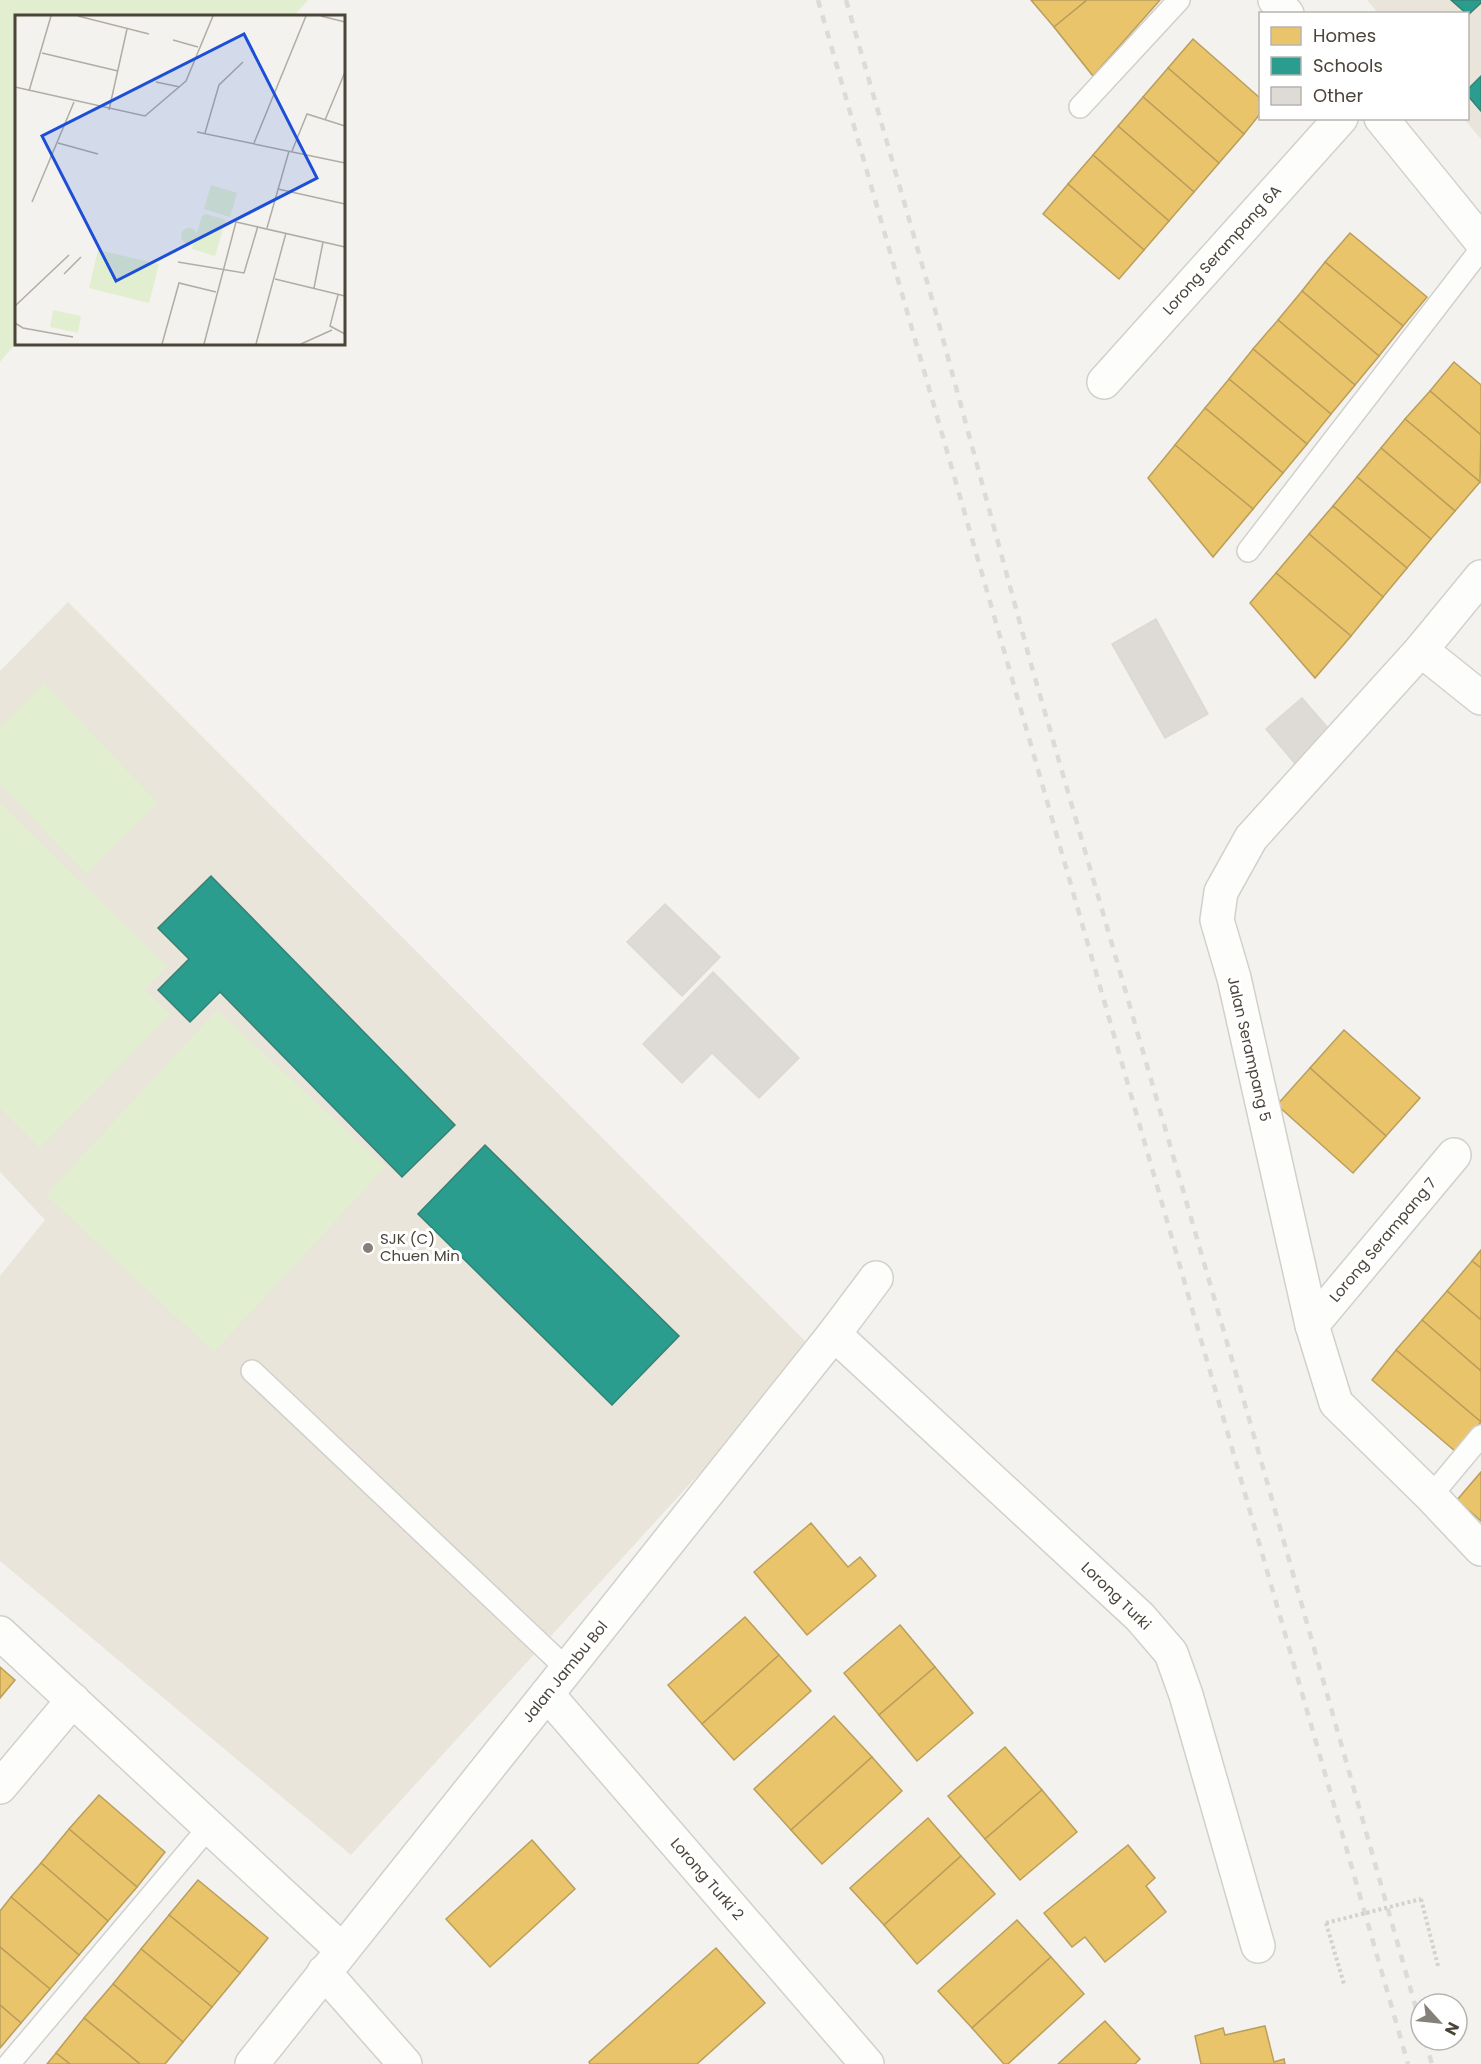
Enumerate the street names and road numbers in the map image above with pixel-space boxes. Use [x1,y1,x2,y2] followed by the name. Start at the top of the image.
[1158,180,1286,319] street label: Lorong Serampang 6A
[1223,974,1276,1123] street label: Jalan Serampang 5
[1324,1173,1441,1306] street label: Lorong Serampang 7
[1077,1557,1156,1634] street label: Lorong Turki
[517,1616,612,1727] street label: Jalan Jambu Bol
[666,1833,749,1924] street label: Lorong Turki 2

